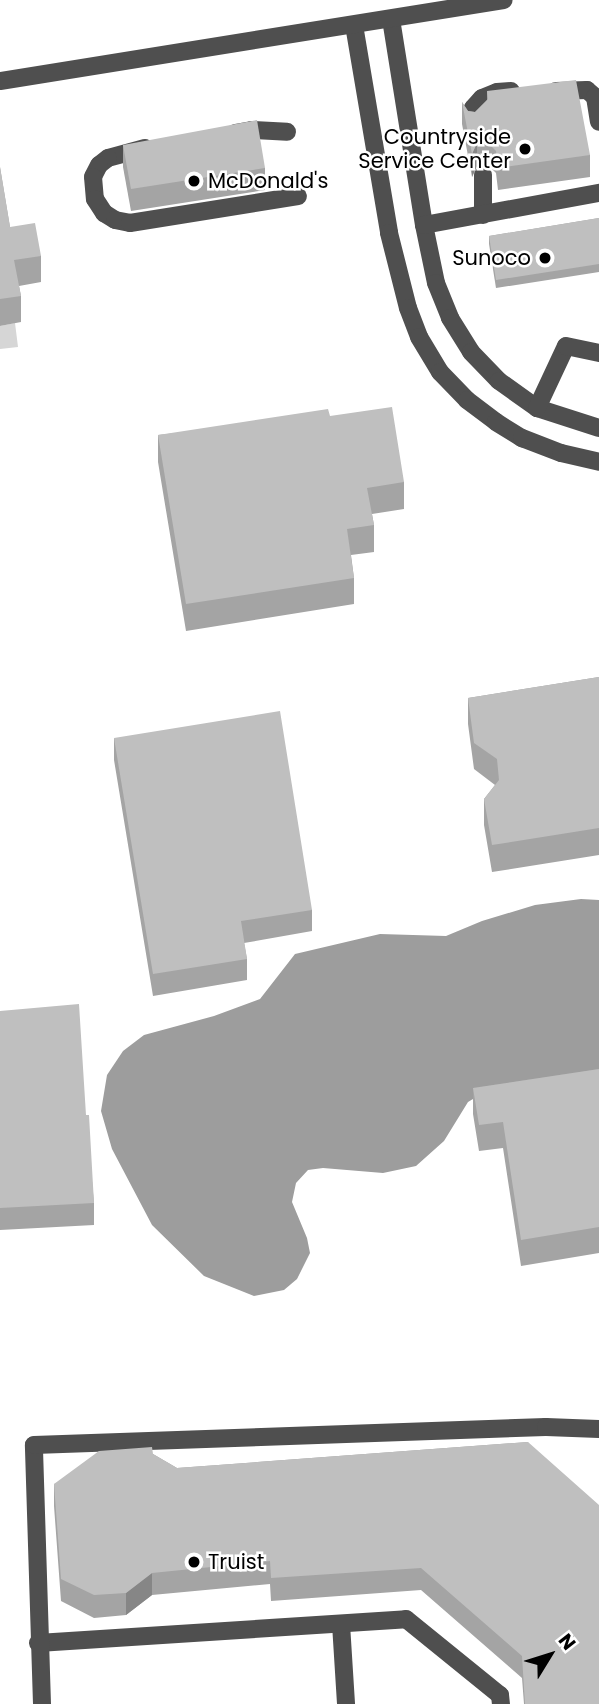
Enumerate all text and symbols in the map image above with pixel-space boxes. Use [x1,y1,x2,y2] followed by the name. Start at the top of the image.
[358,124,511,174] place label: Countryside Service Center
[517,141,533,157] marker: Countryside Service Center
[208,168,328,194] place label: McDonald's
[186,173,202,189] marker: McDonald's
[452,245,531,271] place label: Sunoco
[537,250,553,266] marker: Sunoco
[208,1549,264,1575] place label: Truist
[186,1554,202,1570] marker: Truist
[515,1620,585,1690] north arrow
[552,1628,582,1656] text: N

